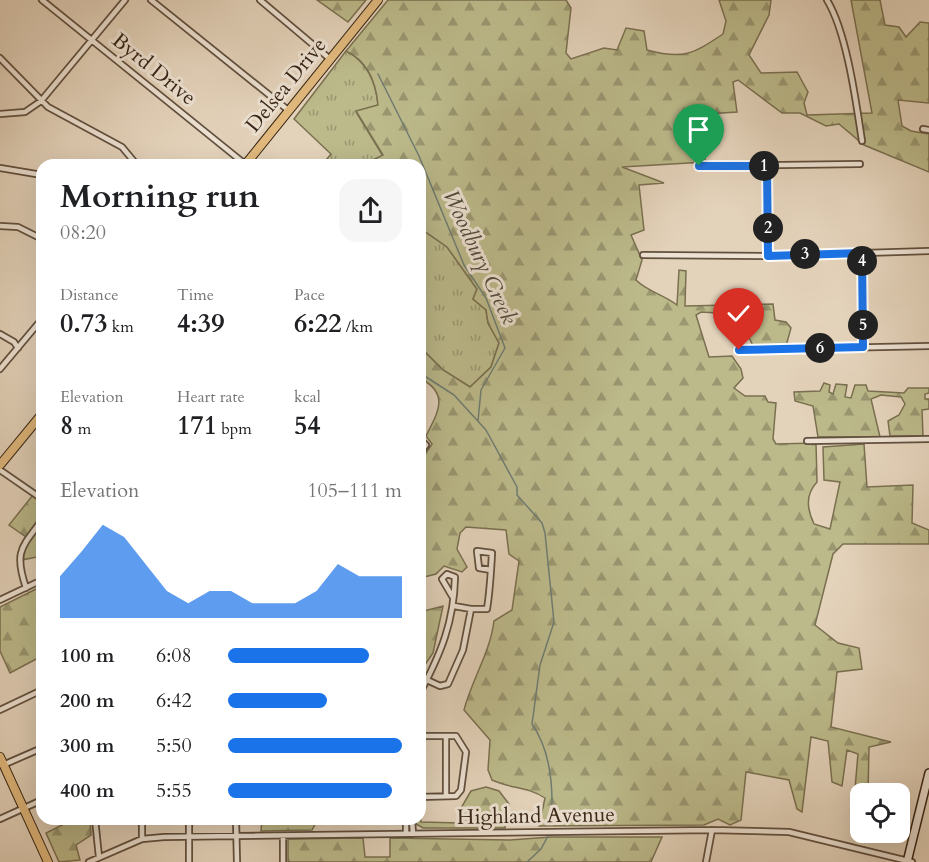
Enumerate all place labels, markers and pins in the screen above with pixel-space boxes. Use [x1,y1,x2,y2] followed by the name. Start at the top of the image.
[673,104,724,166] pin
[749,151,779,181] pin: 1
[753,213,783,243] pin: 2
[790,239,820,269] pin: 3
[847,246,877,276] pin: 4
[713,288,764,350] pin
[848,310,878,340] pin: 5
[805,333,835,363] pin: 6

